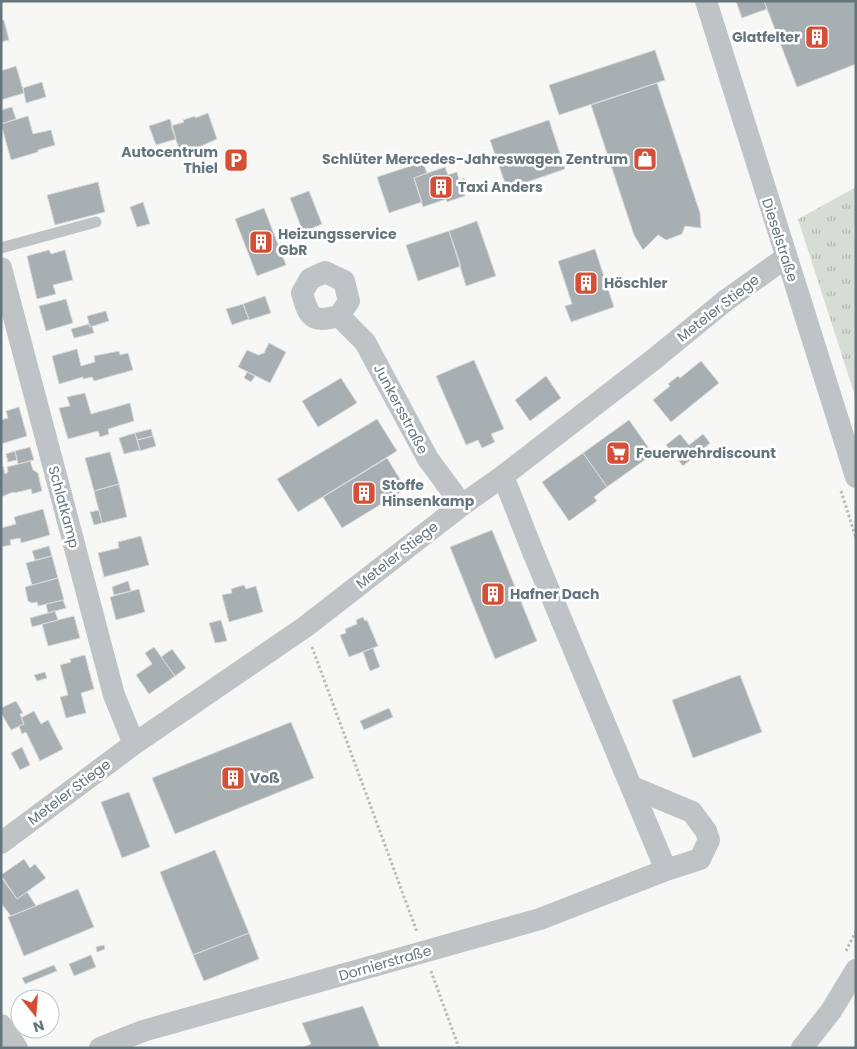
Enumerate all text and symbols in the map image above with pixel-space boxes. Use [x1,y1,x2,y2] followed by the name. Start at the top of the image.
[804,24,830,50] building icon: Glatfelter
[732,27,800,47] place label: Glatfelter
[121,142,218,178] place label: Autocentrum Thiel
[632,146,658,172] shop icon: Schlüter Mercedes-Jahreswagen Zentrum
[223,147,249,173] parking icon: Autocentrum Thiel
[322,149,628,169] place label: Schlüter Mercedes-Jahreswagen Zentrum
[428,174,454,200] building icon: Taxi Anders
[458,177,543,197] place label: Taxi Anders
[757,196,803,285] street label: Dieselstraße
[278,224,397,260] place label: Heizungsservice GbR
[248,229,274,255] building icon: Heizungsservice GbR
[673,269,763,346] street label: Meteler Stiege
[573,270,599,296] building icon: Höschler
[604,273,668,293] place label: Höschler
[369,361,433,458] street label: Junkersstraße
[605,440,631,466] supermarket icon: Feuerwehrdiscount
[636,443,776,463] place label: Feuerwehrdiscount
[43,464,85,550] street label: Schlatkamp
[382,475,475,511] place label: Stoffe Hinsenkamp
[351,480,377,506] building icon: Stoffe Hinsenkamp
[352,516,442,593] street label: Meteler Stiege
[480,581,506,607] building icon: Hafner Dach
[510,584,599,604] place label: Hafner Dach
[23,754,115,830] street label: Meteler Stiege
[220,765,246,791] building icon: Voß
[250,768,280,788] place label: Voß
[336,940,434,986] street label: Dornierstraße
[10,989,60,1039] north arrow
[31,1015,47,1038] text: N

